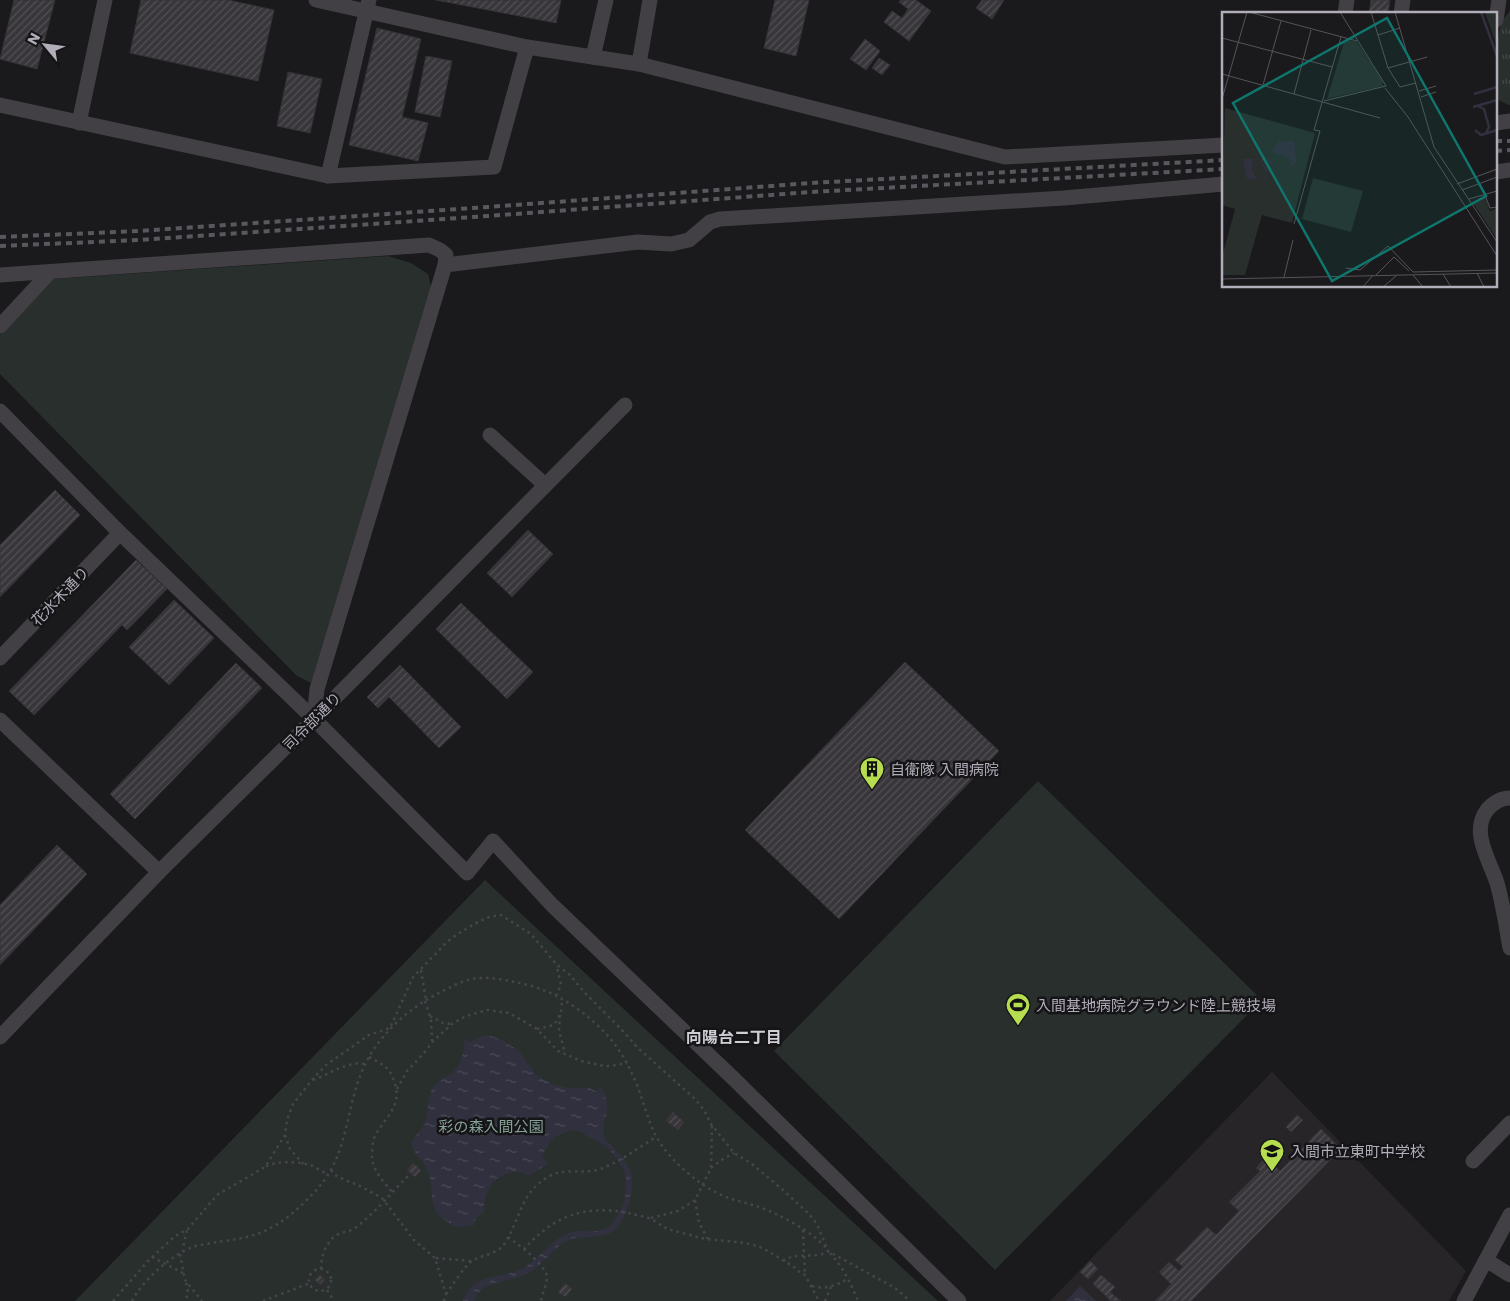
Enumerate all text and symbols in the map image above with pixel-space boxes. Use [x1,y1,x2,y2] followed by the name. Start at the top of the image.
[1222,12,1498,288] inset map
[20,20,70,70] north arrow
[22,29,45,48] text: N
[26,562,94,630] street label: 花水木通り
[278,687,346,755] street label: 司令部通り
[859,756,885,790] building icon: 自衛隊 入間病院
[890,759,999,780] place label: 自衛隊 入間病院
[1005,992,1031,1026] sports icon: 入間基地病院グラウンド陸上競技場
[1036,995,1276,1016] place label: 入間基地病院グラウンド陸上競技場
[686,1026,782,1049] district label: 向陽台二丁目
[438,1116,544,1137] park label: 彩の森入間公園
[1259,1138,1285,1172] school or university icon: 入間市立東町中学校
[1290,1141,1425,1162] place label: 入間市立東町中学校

